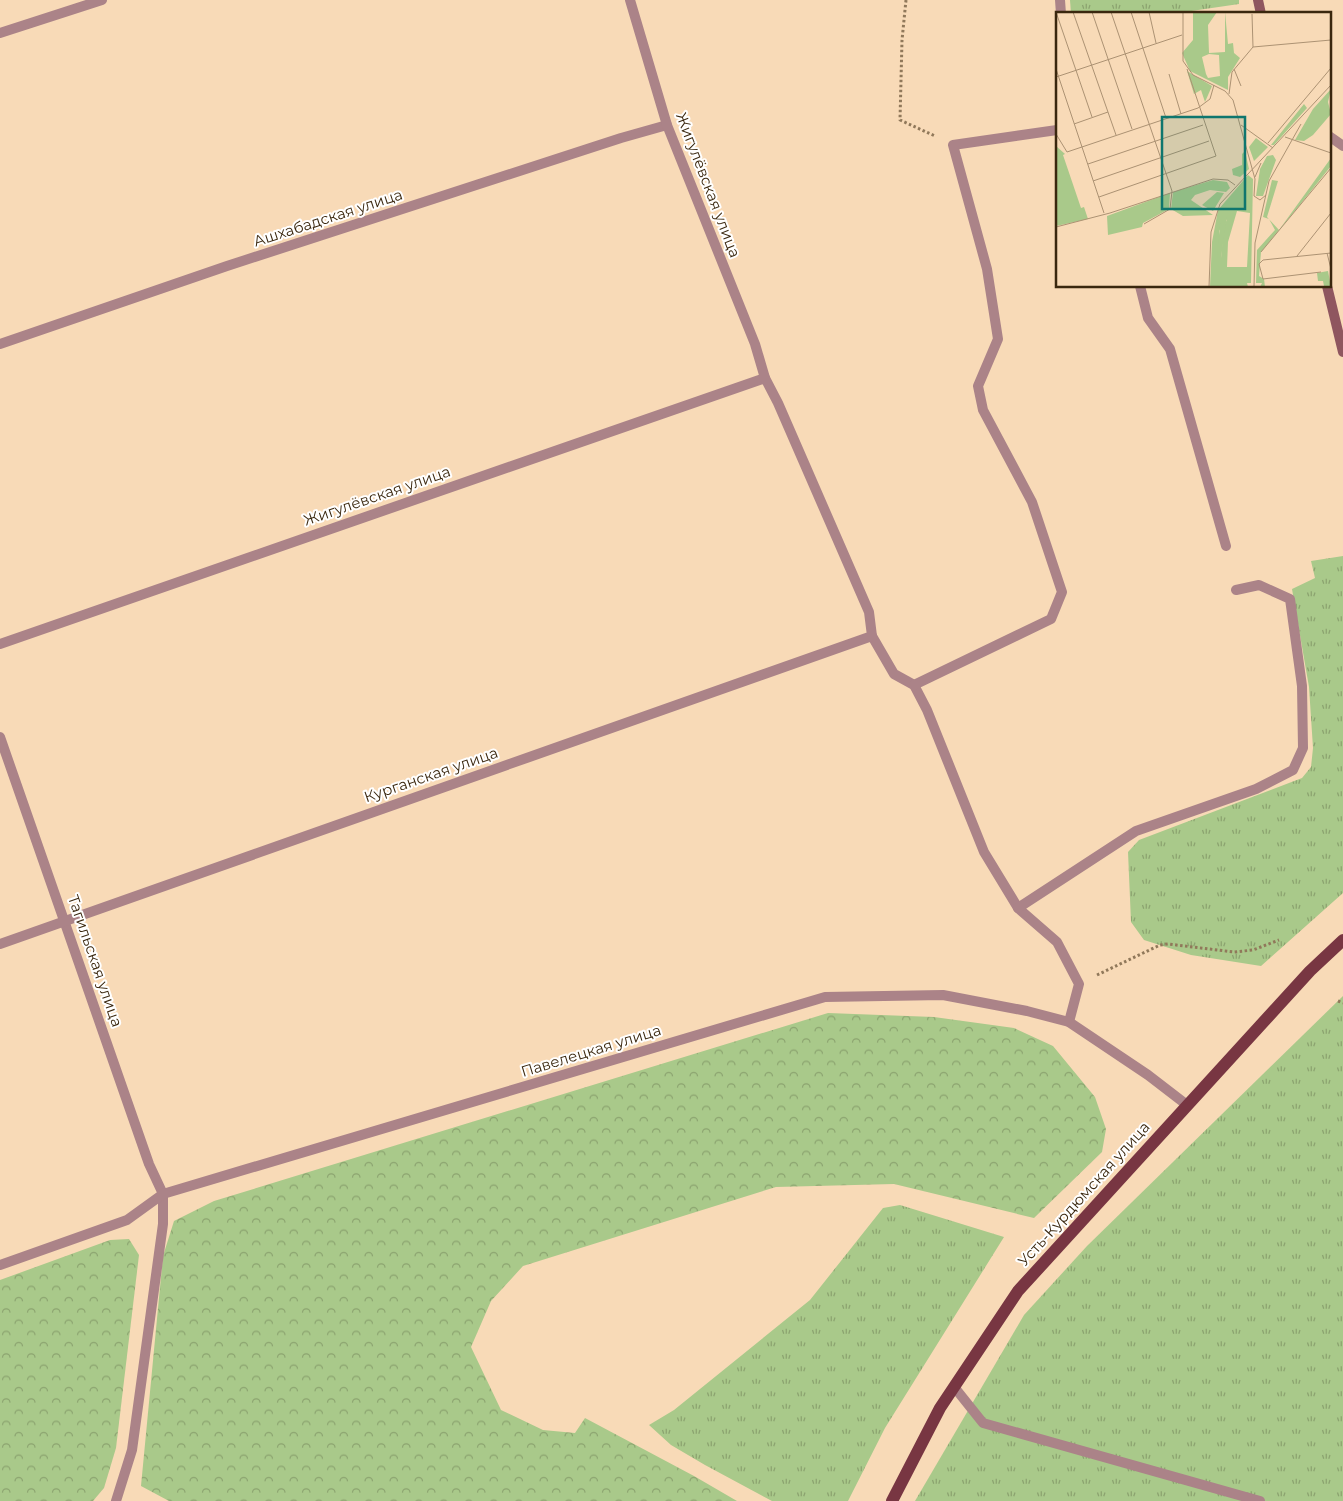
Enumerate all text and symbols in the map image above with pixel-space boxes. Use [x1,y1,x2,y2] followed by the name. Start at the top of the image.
[1056,12,1330,288] inset map
[672,110,745,260] street label: Жигулёвская улица
[251,184,405,251] street label: Ашхабадская улица
[301,461,453,530] street label: Жигулёвская улица
[361,743,500,806] street label: Курганская улица
[64,892,127,1029] street label: Тагильская улица
[518,1020,663,1081] street label: Павелецкая улица
[1014,1117,1154,1270] street label: Усть-Курдюмская улица

